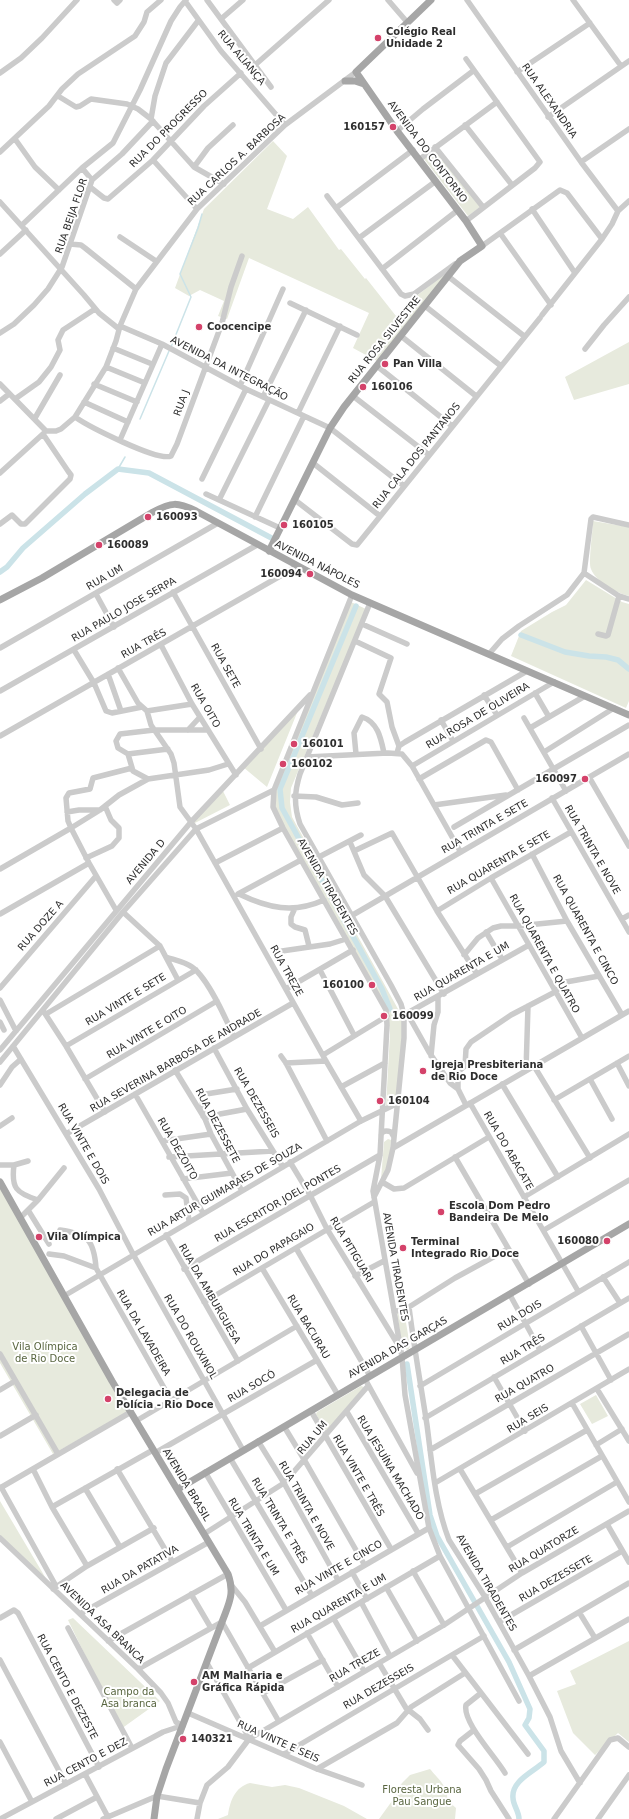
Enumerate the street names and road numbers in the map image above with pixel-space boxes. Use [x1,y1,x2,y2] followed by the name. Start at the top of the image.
[215,28,267,88] street label: RUA ALIANÇA
[519,61,579,141] street label: RUA ALEXANDRIA
[127,87,211,171] street label: RUA DO PROGRESSO
[385,99,469,205] street label: AVENIDA DO CONTORNO
[186,112,288,208] street label: RUA CARLOS A. BARBOSA
[53,177,91,255] street label: RUA BEIJA FLOR
[346,294,424,386] street label: RUA ROSA SILVESTRE
[168,334,290,404] street label: AVENIDA DA INTEGRAÇÃO
[172,388,192,418] street label: RUA J
[371,401,463,511] street label: RUA CALA DOS PANTANOS
[272,538,362,592] street label: AVENIDA NÁPOLES
[85,563,125,593] street label: RUA UM
[70,575,178,645] street label: RUA PAULO JOSE SERPA
[119,627,169,661] street label: RUA TRÊS
[208,641,242,691] street label: RUA SETE
[424,680,532,752] street label: RUA ROSA DE OLIVEIRA
[188,682,222,730] street label: RUA OITO
[440,797,530,857] street label: RUA TRINTA E SETE
[562,803,622,897] street label: RUA TRINTA E NOVE
[445,829,553,897] street label: RUA QUARENTA E SETE
[294,836,360,938] street label: AVENIDA TIRADENTES
[124,837,168,887] street label: AVENIDA D
[550,873,620,987] street label: RUA QUARENTA E CINCO
[506,892,582,1016] street label: RUA QUARENTA E QUATRO
[16,898,66,954] street label: RUA DOZE A
[412,940,512,1004] street label: RUA QUARENTA E UM
[267,943,305,999] street label: RUA TREZE
[84,971,168,1029] street label: RUA VINTE E SETE
[105,1004,189,1062] street label: RUA VINTE E OITO
[88,1007,264,1115] street label: RUA SEVERINA BARBOSA DE ANDRADE
[231,1065,281,1141] street label: RUA DEZESSEIS
[192,1087,242,1165] street label: RUA DEZESSETE
[55,1101,111,1187] street label: RUA VINTE E DOIS
[481,1110,535,1192] street label: RUA DO ABACATE
[154,1116,200,1182] street label: RUA DEZOITO
[146,1141,304,1239] street label: RUA ARTUR GUIMARAES DE SOUZA
[213,1163,343,1245] street label: RUA ESCRITOR JOEL PONTES
[380,1212,410,1322] street label: AVENIDA TIRADENTES
[327,1215,375,1285] street label: RUA PITIGUARI
[231,1221,317,1279] street label: RUA DO PAPAGAIO
[176,1242,242,1346] street label: RUA DA AMBURGUESA
[113,1288,173,1378] street label: RUA DA LAVADEIRA
[161,1292,219,1382] street label: RUA DO ROUXINOL
[284,1293,332,1361] street label: RUA BACURAU
[496,1298,544,1334] street label: RUA DOIS
[346,1315,450,1381] street label: AVENIDA DAS GARÇAS
[498,1332,548,1368] street label: RUA TRÊS
[493,1362,557,1406] street label: RUA QUATRO
[226,1368,278,1406] street label: RUA SOCÓ
[505,1402,551,1436] street label: RUA SEIS
[354,1414,426,1522] street label: RUA JESUÍNA MACHADO
[295,1419,331,1457] street label: RUA UM
[330,1433,386,1519] street label: RUA VINTE E TRÊS
[160,1447,212,1523] street label: AVENIDA BRASIL
[276,1459,336,1553] street label: RUA TRINTA E NOVE
[249,1476,309,1566] street label: RUA TRINTA E TRÊS
[225,1496,281,1578] street label: RUA TRINTA E UM
[507,1524,581,1576] street label: RUA QUATORZE
[453,1532,519,1634] street label: AVENIDA TIRADENTES
[293,1538,385,1598] street label: RUA VINTE E CINCO
[99,1543,181,1597] street label: RUA DA PATATIVA
[517,1553,595,1605] street label: RUA DEZESSETE
[289,1572,389,1636] street label: RUA QUARENTA E UM
[57,1580,147,1666] street label: AVENIDA ASA BRANCA
[34,1632,100,1742] street label: RUA CENTO E DEZESTE
[327,1647,383,1685] street label: RUA TREZE
[341,1662,417,1712] street label: RUA DEZESSEIS
[235,1718,321,1766] street label: RUA VINTE E SEIS
[42,1736,130,1790] street label: RUA CENTO E DEZ

